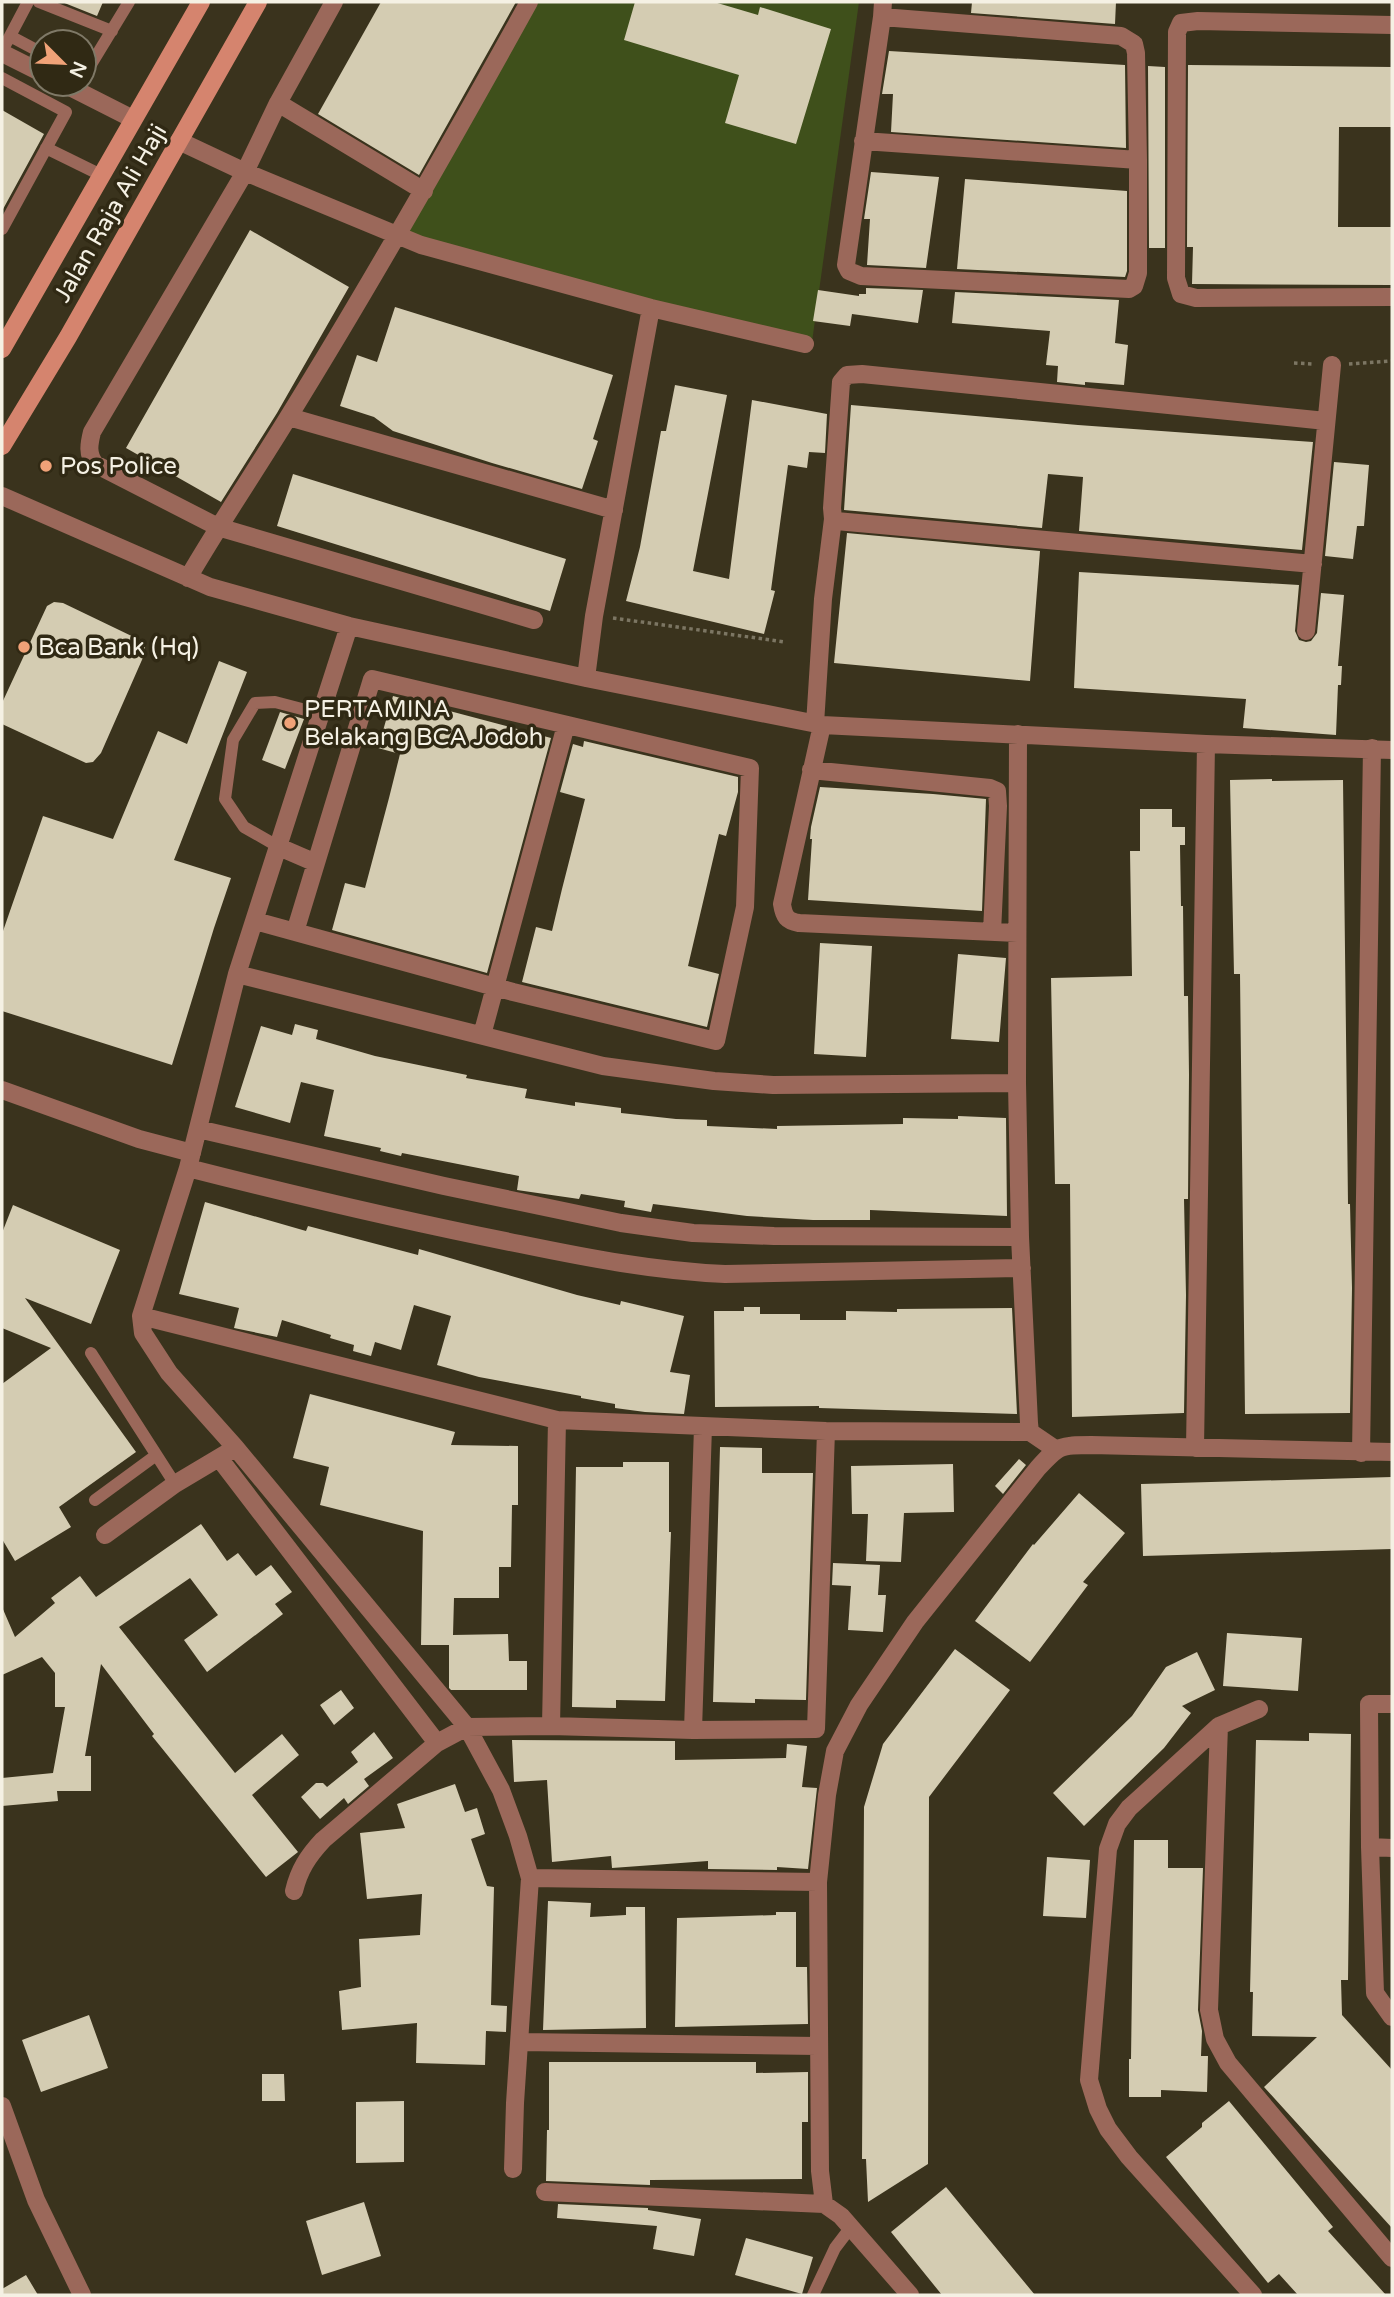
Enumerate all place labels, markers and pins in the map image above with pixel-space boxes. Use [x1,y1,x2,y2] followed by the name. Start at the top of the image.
[60,452,177,481] place label: Pos Police
[38,458,54,474] marker: Pos Police
[38,633,199,662] place label: Bca Bank (Hq)
[16,639,32,655] marker: Bca Bank (Hq)
[304,695,543,752] place label: PERTAMINA Belakang BCA Jodoh
[282,715,298,731] marker: PERTAMINA Belakang BCA Jodoh

